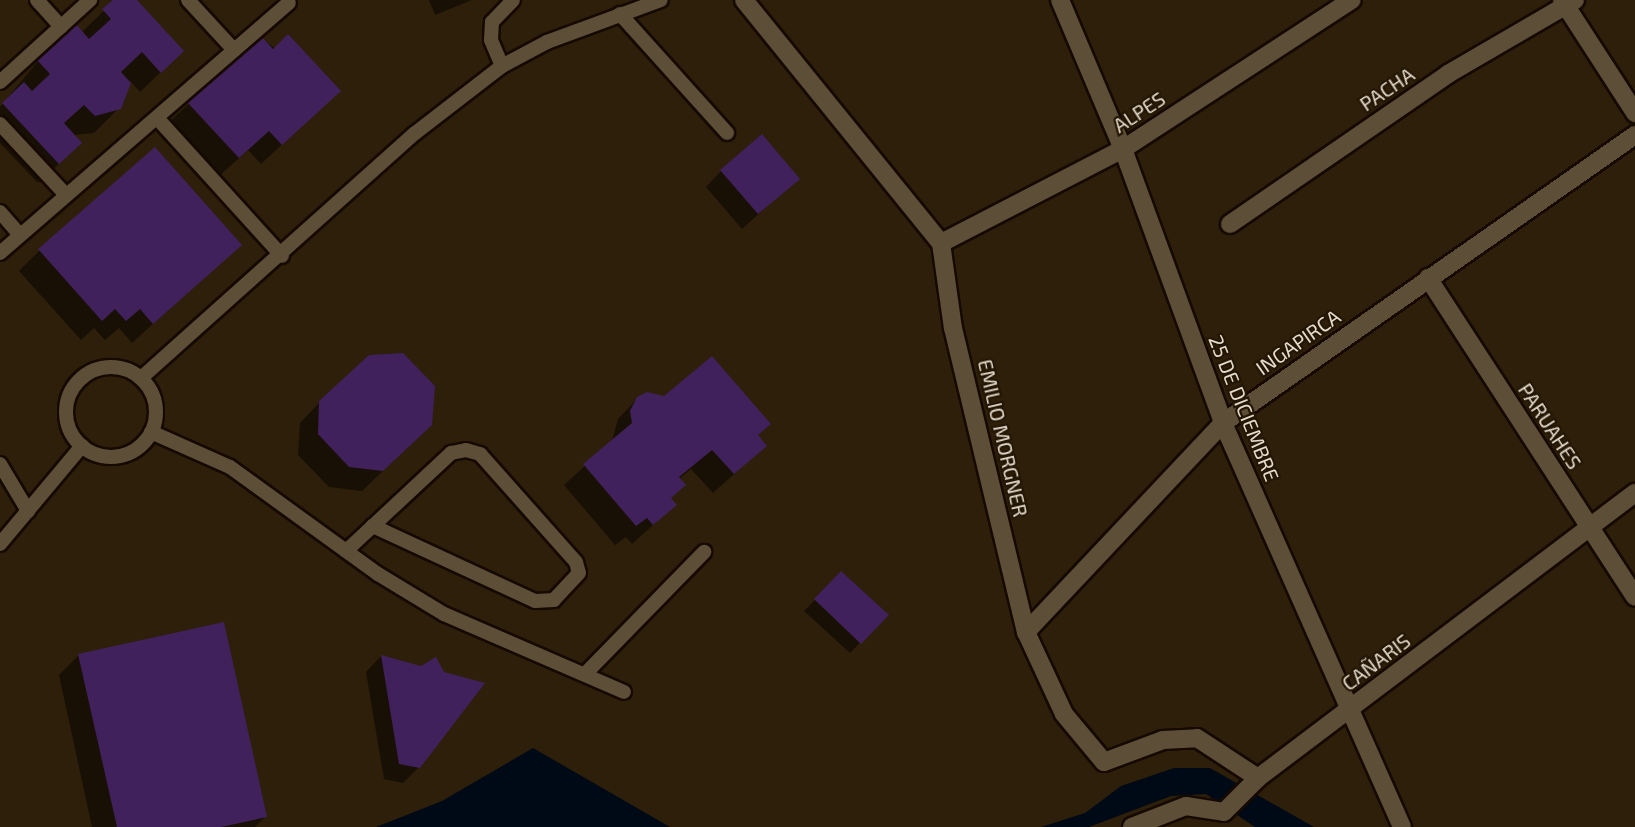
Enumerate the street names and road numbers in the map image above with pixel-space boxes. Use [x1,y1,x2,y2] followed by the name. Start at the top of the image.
[1355,62,1419,116] street label: PACHA
[1109,86,1169,138] street label: ALPES
[1251,304,1345,380] street label: INGAPIRCA
[1204,332,1284,484] street label: 25 DE DICIEMBRE
[973,357,1033,519] street label: EMILIO MORGNER
[1513,379,1587,473] street label: PARUAHES
[1337,629,1415,695] street label: CAÑARIS

